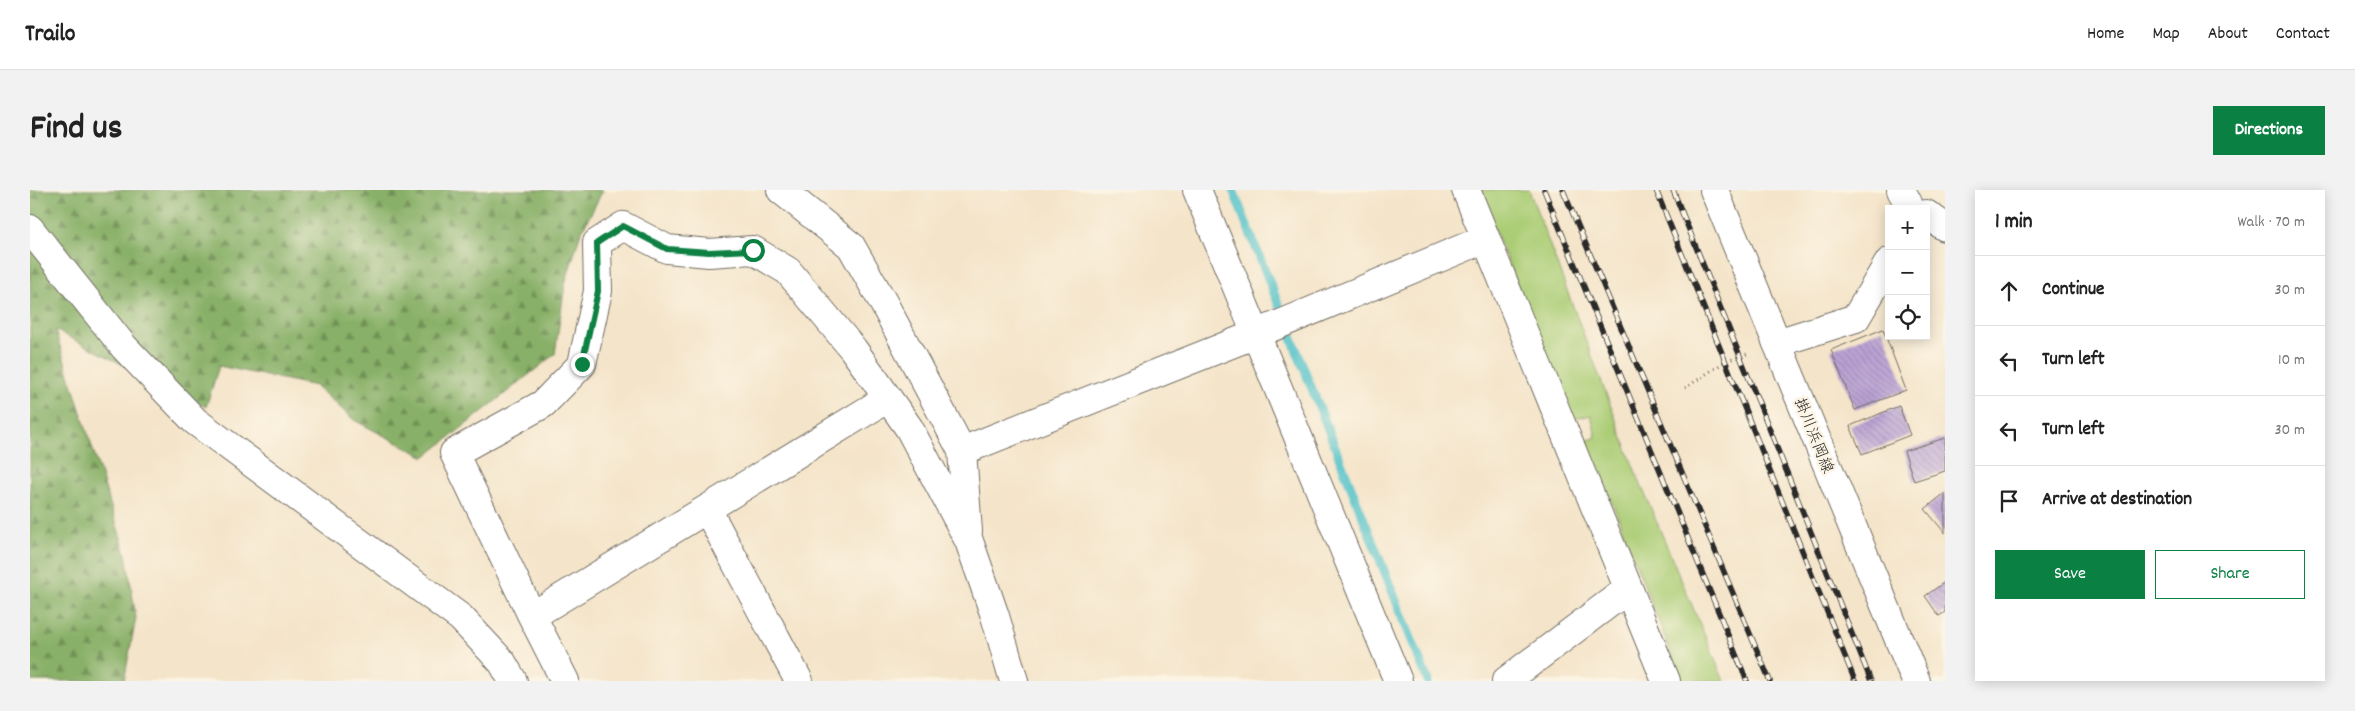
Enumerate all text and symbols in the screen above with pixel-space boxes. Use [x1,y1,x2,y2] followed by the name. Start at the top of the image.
[25,18,76,52] text: Trailo
[2087,22,2124,47] text: Home
[2152,22,2180,47] text: Map
[2208,22,2248,47] text: About
[2276,22,2330,47] text: Contact
[30,105,122,155] text: Find us
[2213,106,2325,155] button: Directions
[1885,205,1930,340] map controls
[1885,205,1930,250] button: +
[1995,208,2032,238] text: 1 min
[2237,211,2305,234] text: Walk · 70 m
[742,239,765,262] route start
[1885,250,1930,295] button: −
[1995,277,2023,305] icon: ahead
[2042,277,2104,304] text: Continue
[2275,279,2305,302] text: 30 m
[1885,295,1930,340] button: locate
[1995,347,2023,375] icon: left
[2042,347,2105,374] text: Turn left
[2278,349,2305,372] text: 10 m
[571,353,594,376] route end
[1787,395,1838,477] street label: 掛川浜岡線
[1995,417,2023,445] icon: left
[2042,417,2105,444] text: Turn left
[2275,419,2305,442] text: 30 m
[1995,487,2023,515] icon: arrive
[2042,487,2192,514] text: Arrive at destination
[1995,550,2145,599] button: Save
[2155,550,2305,599] button: Share

